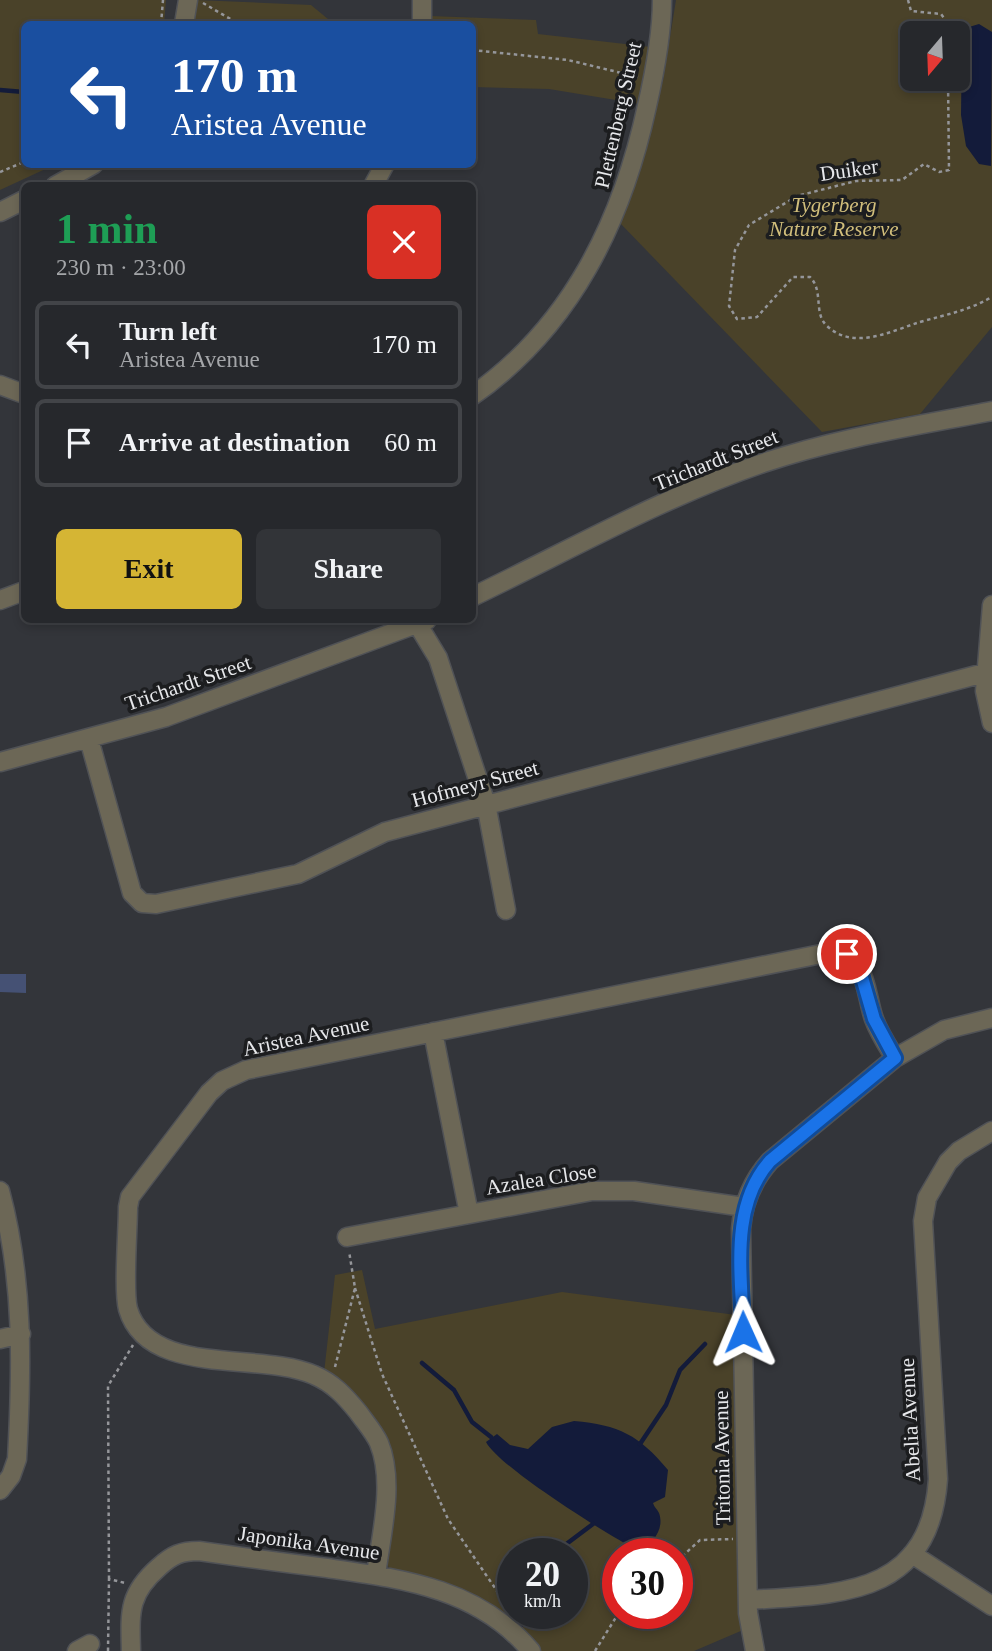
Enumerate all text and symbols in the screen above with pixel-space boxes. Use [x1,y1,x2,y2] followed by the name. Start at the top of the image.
[900,21,970,91] north arrow
[900,21,970,91] map controls
[589,39,647,191] street label: Plettenberg Street
[171,48,298,103] text: 170 m
[56,49,147,140] icon: left
[171,106,367,142] text: Aristea Avenue
[818,154,880,186] street label: Duiker
[768,193,899,241] park label: Tygerberg Nature Reserve
[367,205,441,279] button: close
[56,206,158,252] text: 1 min
[56,255,186,280] text: 230 m · 23:00
[119,317,217,346] text: Turn left
[60,326,98,364] icon: left
[371,330,437,359] text: 170 m
[119,347,260,372] text: Aristea Avenue
[60,424,98,462] icon: arrive
[650,424,782,496] street label: Trichardt Street
[119,428,350,457] text: Arrive at destination
[384,428,437,457] text: 60 m
[56,529,242,609] button: Exit
[256,529,441,609] button: Share
[122,650,254,716] street label: Trichardt Street
[409,756,541,812] street label: Hofmeyr Street
[817,924,877,984] pin
[828,935,866,973] icon: arrive
[241,1011,371,1061] street label: Aristea Avenue
[484,1158,598,1200] street label: Azalea Close
[706,1295,780,1369] position arrow
[895,1358,925,1482] street label: Abelia Avenue
[709,1390,735,1526] street label: Tritonia Avenue
[237,1521,381,1565] street label: Japonika Avenue
[602,1538,693,1629] speed limit sign: 30
[525,1555,560,1594] text: 20
[524,1591,561,1611] text: km/h

